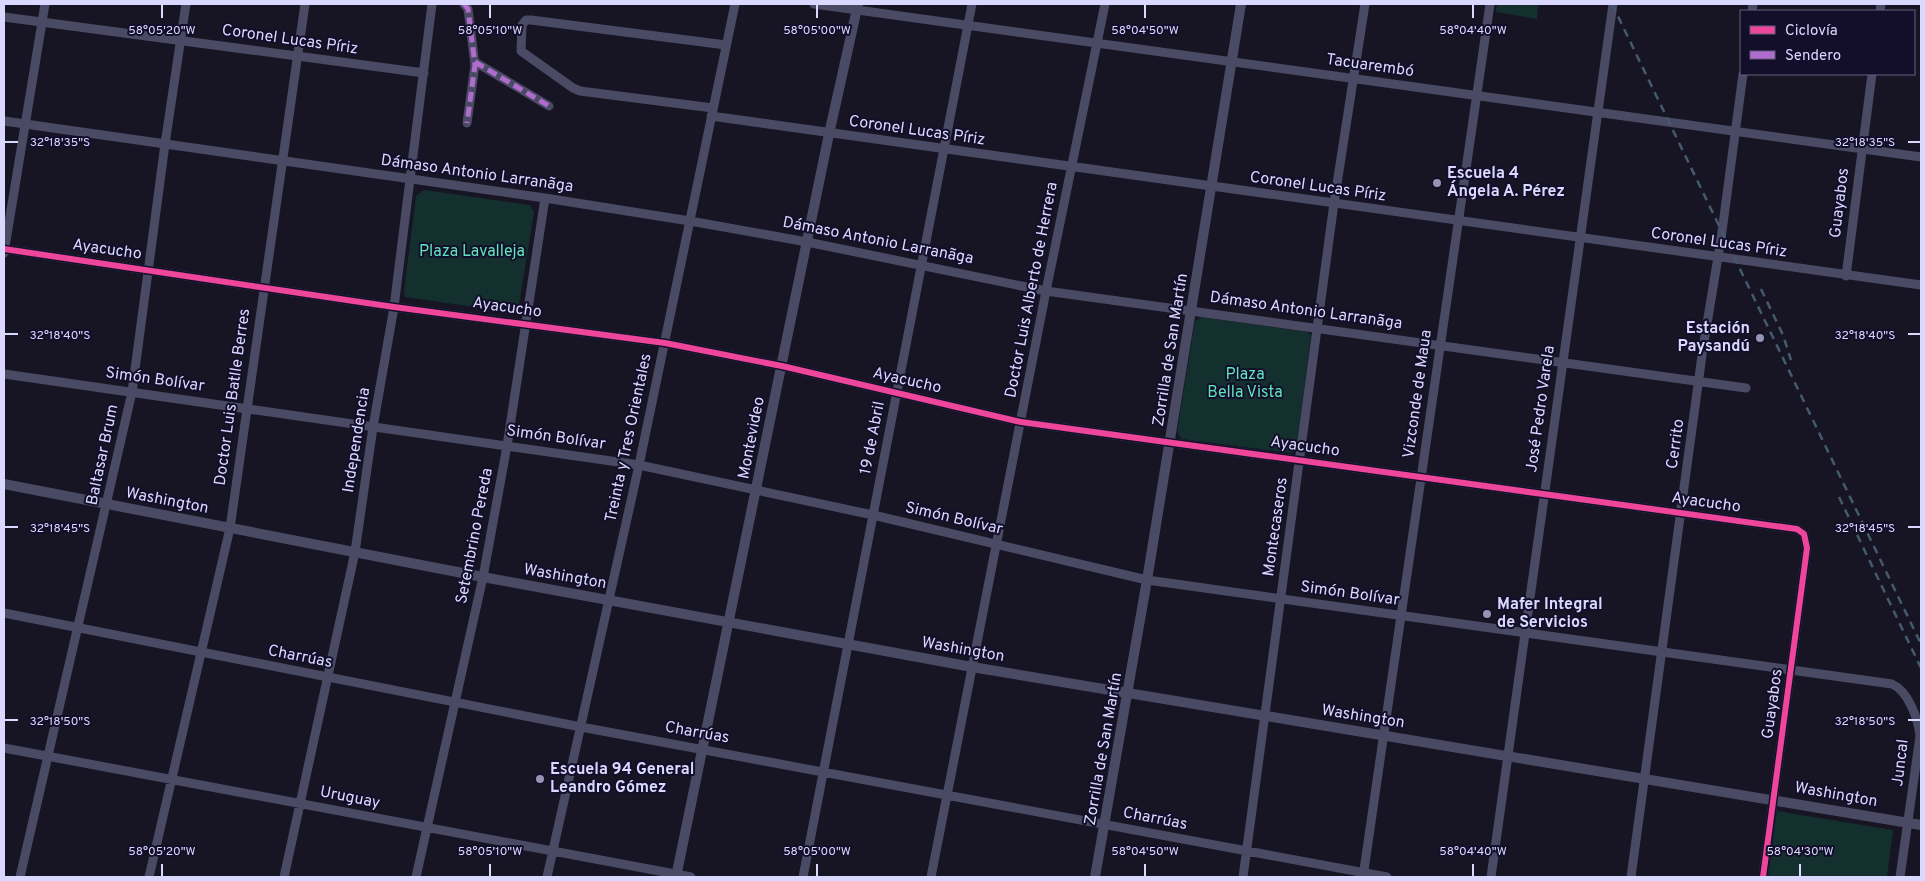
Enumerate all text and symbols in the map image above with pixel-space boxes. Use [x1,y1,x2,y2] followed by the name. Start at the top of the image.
[1740,10,1915,75] legend
[220,21,360,59] street label: Coronel Lucas Píriz
[1785,22,1838,41] text: Ciclovía
[128,23,196,39] text: 58°05'20"W
[458,23,522,39] text: 58°05'10"W
[783,23,851,39] text: 58°05'00"W
[1111,23,1179,39] text: 58°04'50"W
[1439,23,1507,39] text: 58°04'40"W
[1785,47,1841,66] text: Sendero
[1325,50,1415,82] street label: Tacuarembó
[847,112,987,150] street label: Coronel Lucas Píriz
[30,135,90,151] text: 32°18'35"S
[1835,135,1895,151] text: 32°18'35"S
[380,151,574,197] street label: Dámaso Antonio Larranãga
[1447,164,1565,202] place label: Escuela 4 Ángela A. Pérez
[1826,167,1854,239] street label: Guayabos
[1248,168,1388,206] street label: Coronel Lucas Píriz
[1431,177,1443,189] marker: Escuela 4 Ángela A. Pérez
[1001,180,1063,400] street label: Doctor Luis Alberto de Herrera
[781,213,975,269] street label: Dámaso Antonio Larranãga
[1649,224,1789,262] street label: Coronel Lucas Píriz
[71,235,143,265] street label: Ayacucho
[419,242,525,262] park label: Plaza Lavalleja
[1149,272,1193,428] street label: Zorrilla de San Martín
[1209,288,1403,334] street label: Dámaso Antonio Larranãga
[471,293,543,323] street label: Ayacucho
[211,307,255,487] street label: Doctor Luis Batlle Berres
[1678,319,1750,357] place label: Estación Paysandú
[30,328,90,344] text: 32°18'40"S
[1399,328,1437,460] street label: Vizconde de Maua
[1835,328,1895,344] text: 32°18'40"S
[1754,332,1766,344] marker: Estación Paysandú
[1522,344,1560,474] street label: José Pedro Varela
[601,352,657,524] street label: Treinta y Tres Orientales
[104,363,206,397] street label: Simón Bolívar
[871,363,943,399] street label: Ayacucho
[1207,365,1283,403] park label: Plaza Bella Vista
[339,386,375,494] street label: Independencia
[734,395,770,481] street label: Montevideo
[856,400,890,476] street label: 19 de Abril
[83,403,123,507] street label: Baltasar Brum
[1663,418,1689,470] street label: Cerrito
[505,421,607,455] street label: Simón Bolívar
[1269,432,1341,462] street label: Ayacucho
[452,466,498,606] street label: Setembrino Pereda
[1259,476,1293,578] street label: Montecaseros
[124,483,210,519] street label: Washington
[1670,488,1742,518] street label: Ayacucho
[903,498,1005,540] street label: Simón Bolívar
[30,521,90,537] text: 32°18'45"S
[1835,521,1895,537] text: 32°18'45"S
[522,560,608,594] street label: Washington
[1299,577,1401,611] street label: Simón Bolívar
[1497,595,1603,633] place label: Mafer Integral de Servicios
[1481,608,1493,620] marker: Mafer Integral de Servicios
[920,633,1006,667] street label: Washington
[266,641,334,673] street label: Charrúas
[1758,668,1788,740] street label: Guayabos
[1081,671,1127,827] street label: Zorrilla de San Martín
[1320,701,1406,733] street label: Washington
[30,714,90,730] text: 32°18'50"S
[1835,714,1895,730] text: 32°18'50"S
[663,717,731,749] street label: Charrúas
[1888,738,1914,788] street label: Juncal
[550,760,694,798] place label: Escuela 94 General Leandro Gómez
[534,773,546,785] marker: Escuela 94 General Leandro Gómez
[1793,778,1879,812] street label: Washington
[318,782,382,814] street label: Uruguay
[1121,803,1189,835] street label: Charrúas
[128,844,196,860] text: 58°05'20"W
[458,844,522,860] text: 58°05'10"W
[783,844,851,860] text: 58°05'00"W
[1111,844,1179,860] text: 58°04'50"W
[1439,844,1507,860] text: 58°04'40"W
[1766,844,1834,860] text: 58°04'30"W

